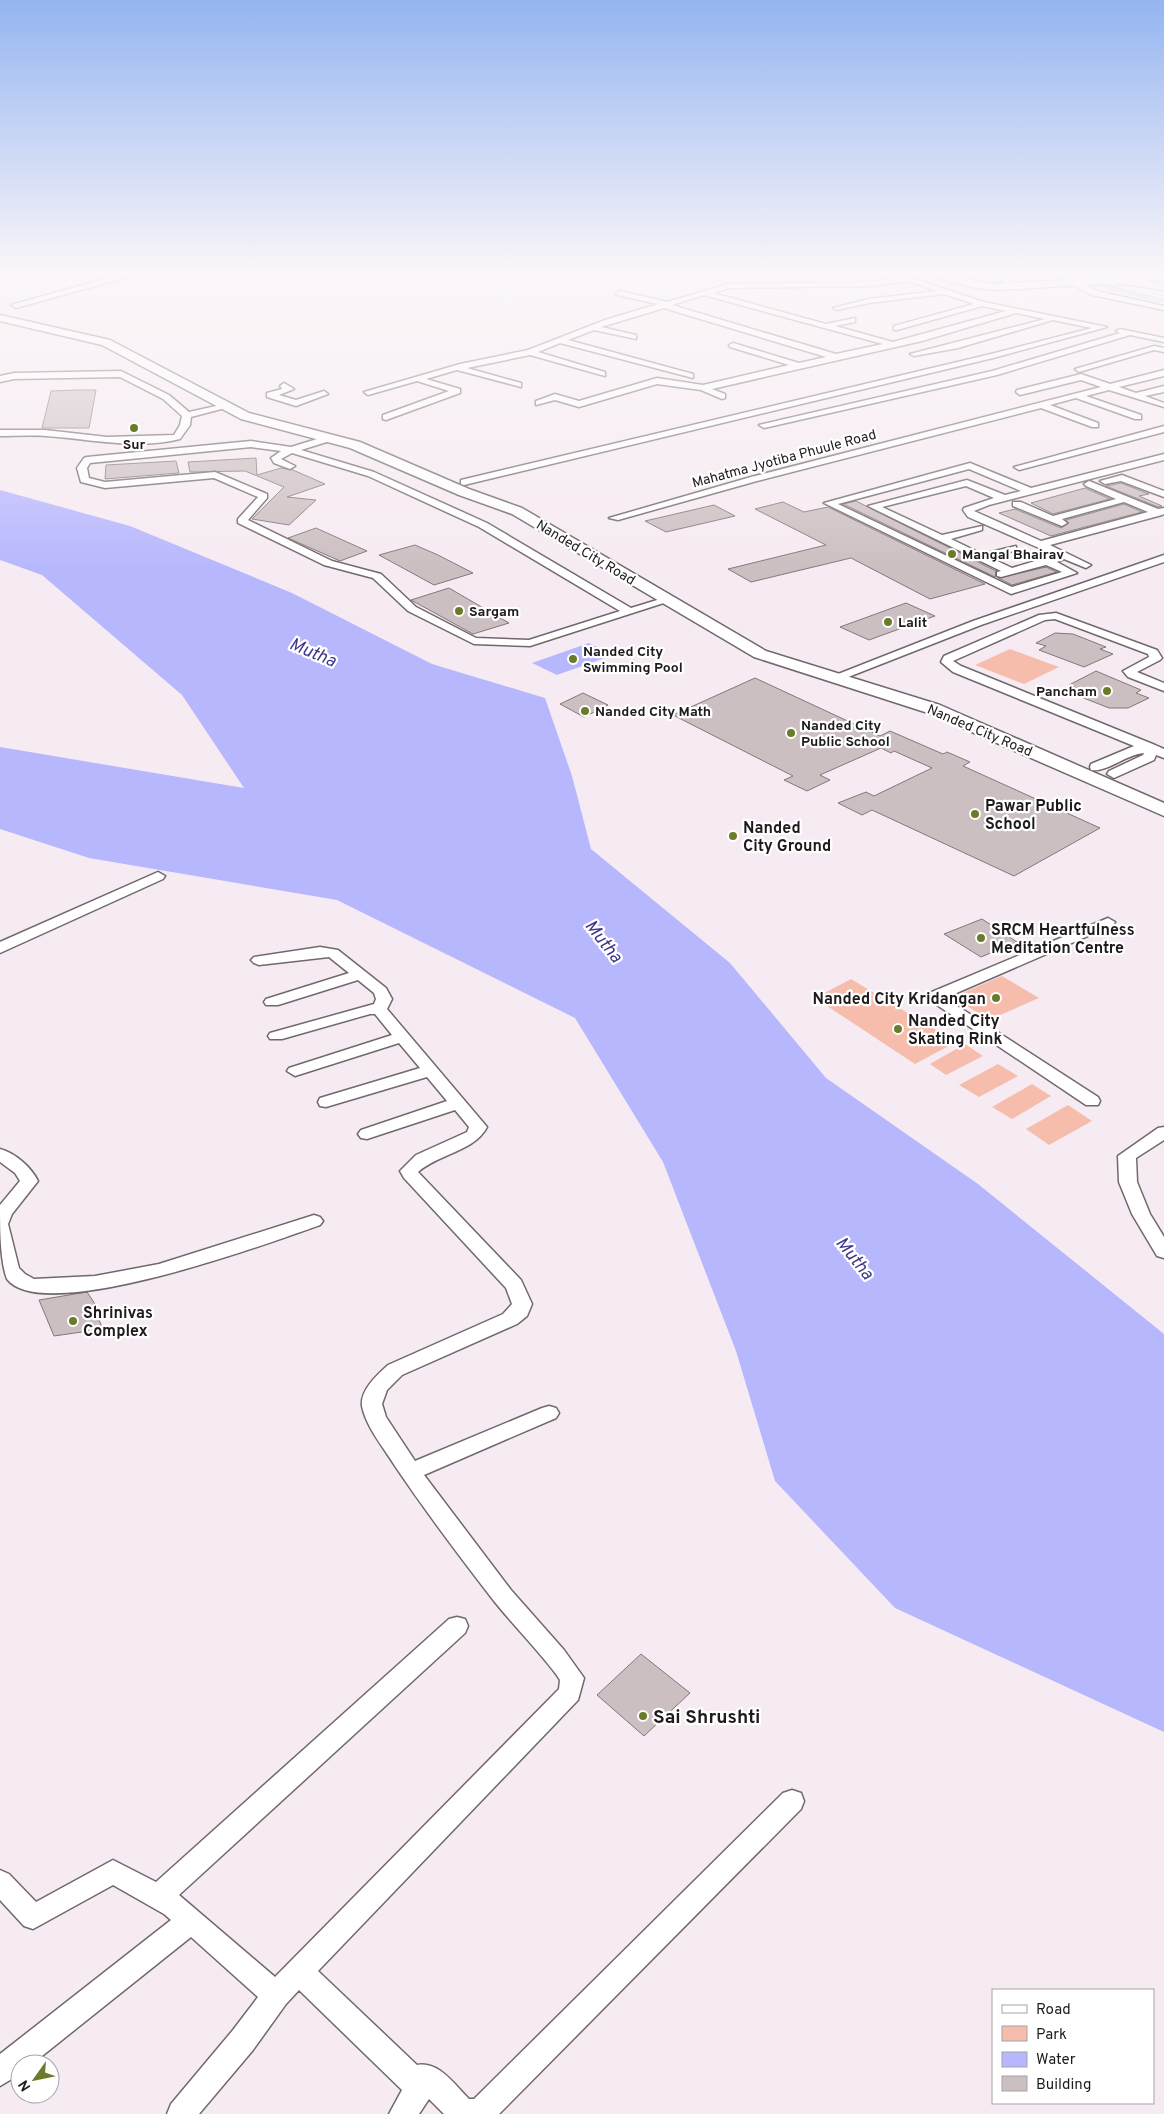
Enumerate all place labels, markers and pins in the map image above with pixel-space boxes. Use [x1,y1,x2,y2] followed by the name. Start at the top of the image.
[128,422,140,434] marker: Sur
[123,437,146,454] place label: Sur
[962,547,1064,564] place label: Mangal Bhairav
[946,548,958,560] marker: Mangal Bhairav
[469,604,519,621] place label: Sargam
[453,605,465,617] marker: Sargam
[898,615,927,632] place label: Lalit
[882,616,894,628] marker: Lalit
[583,644,683,677] place label: Nanded City Swimming Pool
[567,653,579,665] marker: Nanded City Swimming Pool
[1036,684,1097,701] place label: Pancham
[1101,685,1113,697] marker: Pancham
[595,704,711,721] place label: Nanded City Math
[579,705,591,717] marker: Nanded City Math
[801,718,890,751] place label: Nanded City Public School
[785,727,797,739] marker: Nanded City Public School
[985,797,1082,835] place label: Pawar Public School
[969,808,981,820] marker: Pawar Public School
[743,819,831,857] place label: Nanded City Ground
[727,830,739,842] marker: Nanded City Ground
[991,921,1135,959] place label: SRCM Heartfulness Meditation Centre
[975,932,987,944] marker: SRCM Heartfulness Meditation Centre
[812,990,986,1010] place label: Nanded City Kridangan
[990,992,1002,1004] marker: Nanded City Kridangan
[908,1012,1003,1050] place label: Nanded City Skating Rink
[892,1023,904,1035] marker: Nanded City Skating Rink
[83,1304,153,1342] place label: Shrinivas Complex
[67,1315,79,1327] marker: Shrinivas Complex
[653,1706,760,1730] place label: Sai Shrushti
[637,1710,649,1722] marker: Sai Shrushti

